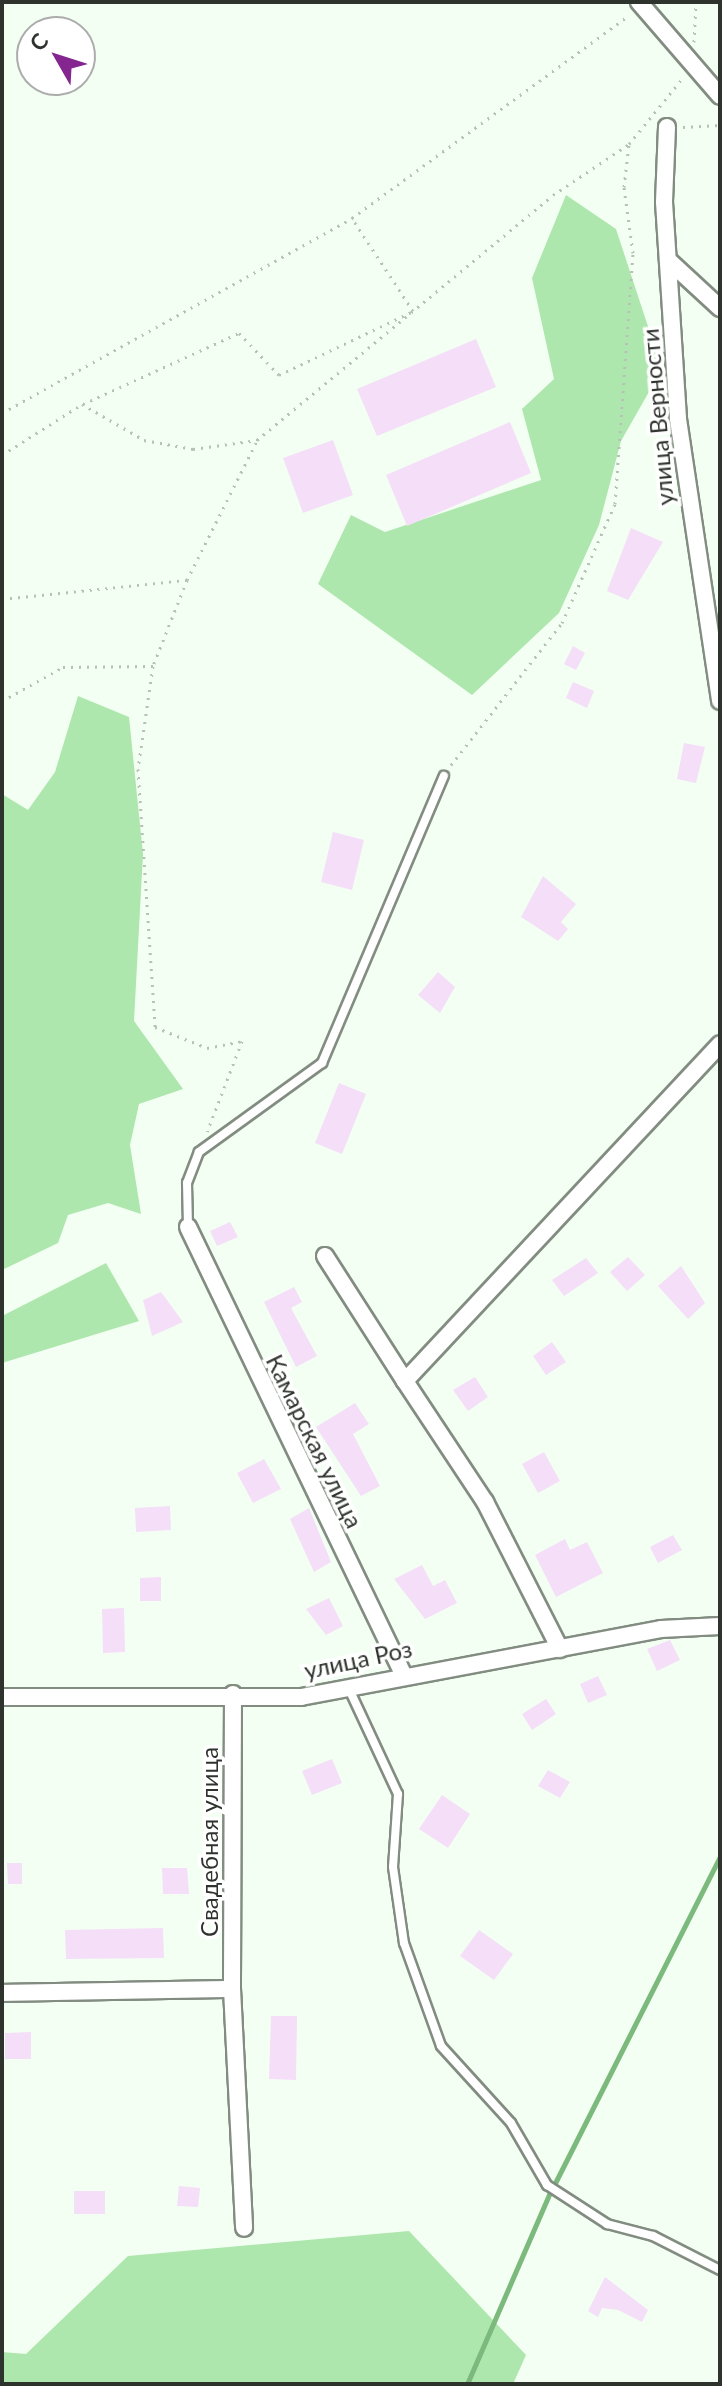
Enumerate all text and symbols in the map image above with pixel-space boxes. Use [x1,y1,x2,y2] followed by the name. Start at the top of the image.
[16,16,96,96] north arrow
[23,28,54,56] text: С
[635,327,679,507] street label: улица Верности
[261,1350,369,1532] street label: Камарская улица
[301,1634,415,1684] street label: улица Роз
[195,1747,223,1937] street label: Свадебная улица

